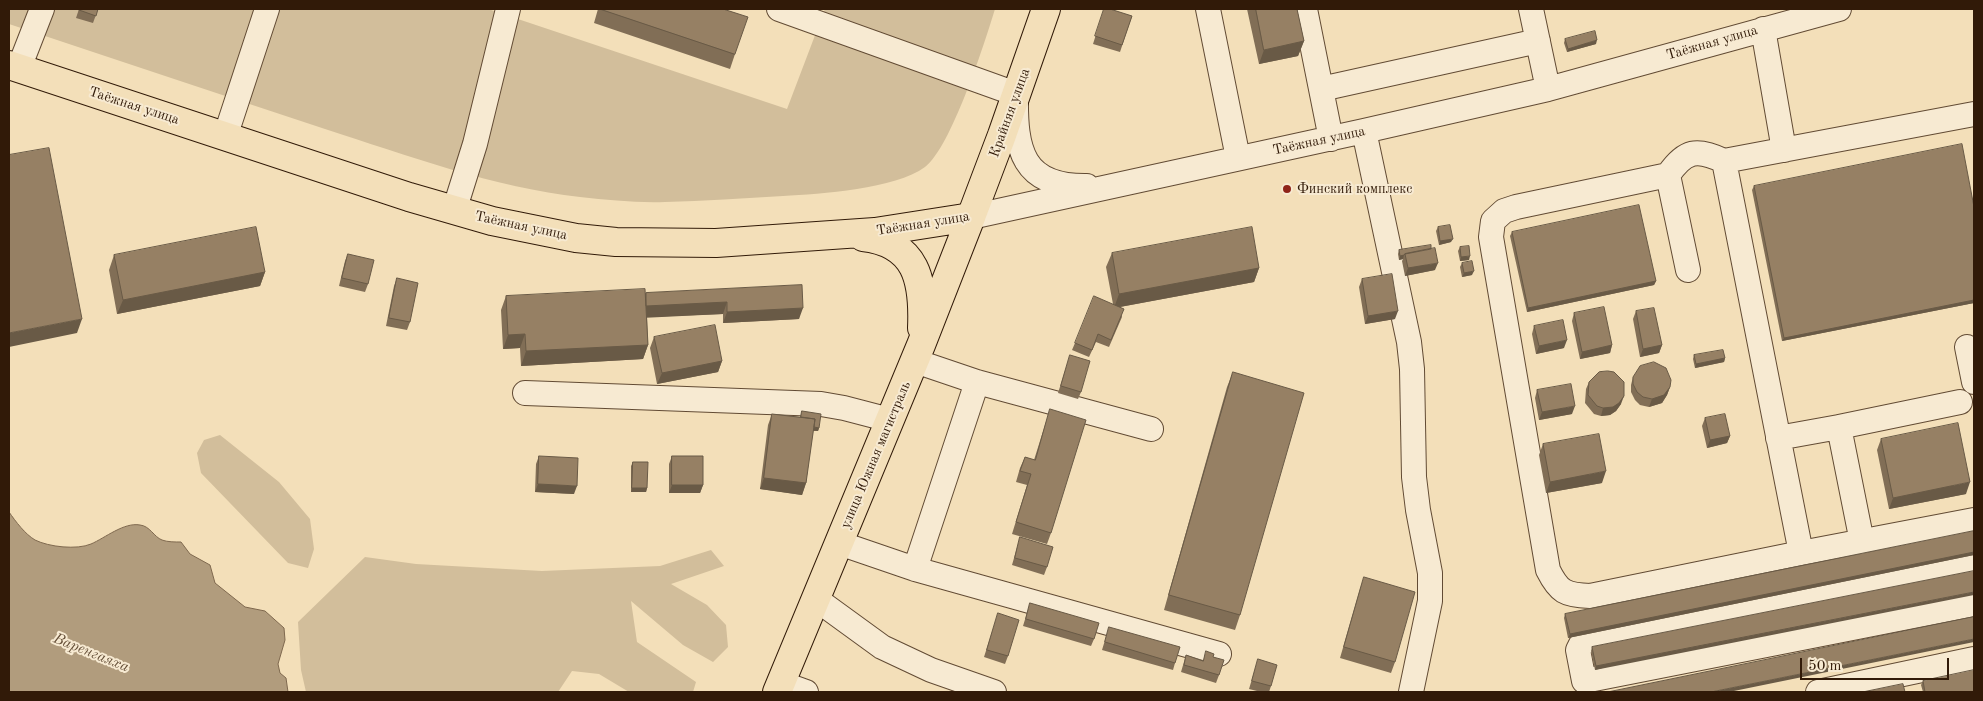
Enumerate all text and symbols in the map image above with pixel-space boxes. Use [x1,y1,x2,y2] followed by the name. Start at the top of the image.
[1664,22,1760,64] street label: Таёжная улица
[986,66,1034,160] street label: Крайняя улица
[87,83,181,129] street label: Таёжная улица
[1271,123,1367,159] street label: Таёжная улица
[1297,181,1412,197] place label: Финский комплекс
[1281,183,1293,195] marker: Финский комплекс
[473,208,569,244] street label: Таёжная улица
[875,208,971,240] street label: Таёжная улица
[837,379,915,531] street label: улица Южная магистраль
[50,630,132,676] water label: Варенгаяха
[1803,648,1952,680] scale bar
[1808,659,1842,674] text: 50 m

